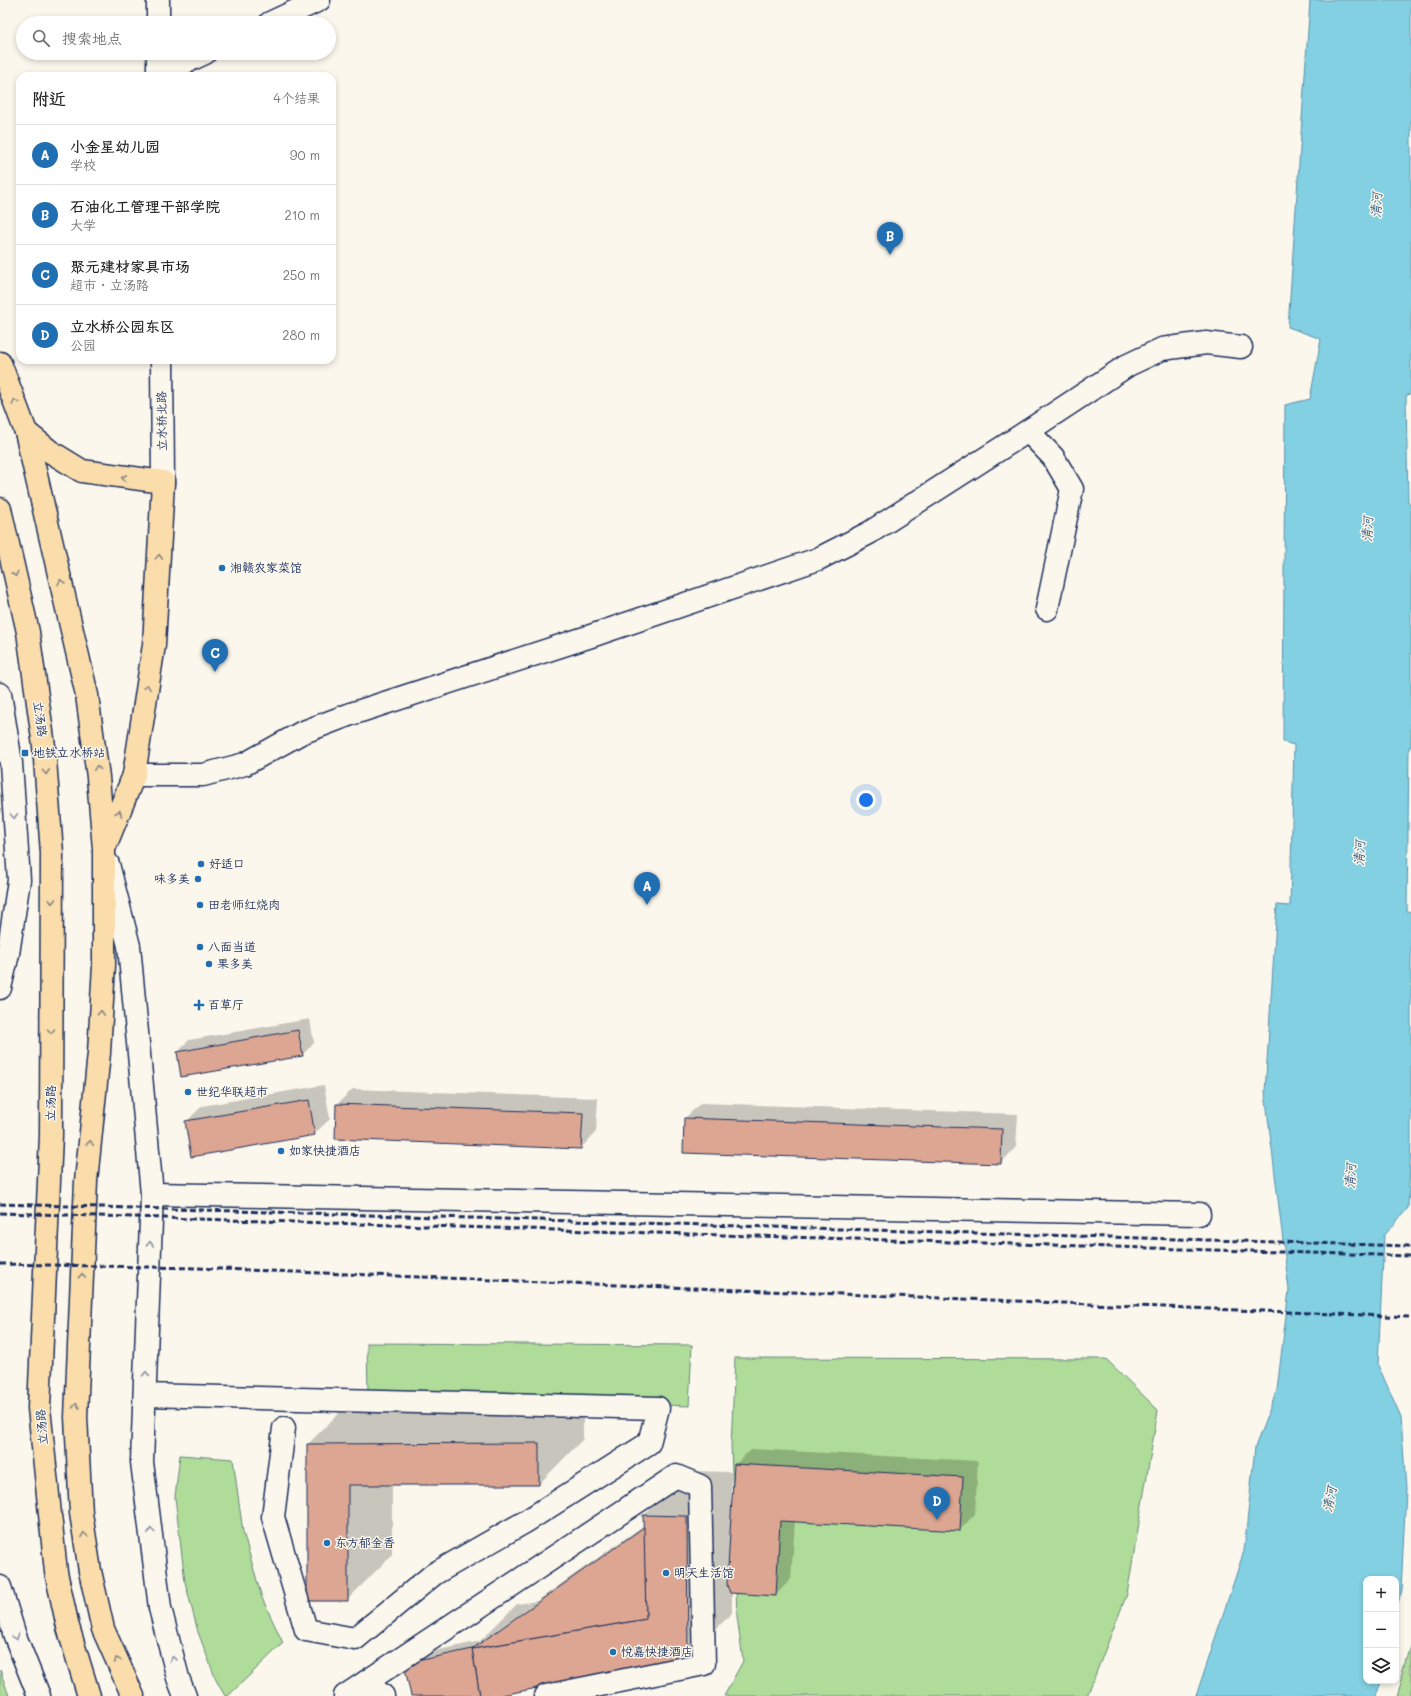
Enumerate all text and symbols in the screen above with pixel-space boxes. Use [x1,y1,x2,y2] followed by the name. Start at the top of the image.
[16,16,336,60] search box
[30,27,52,49] icon: search
[62,28,122,48] text: 搜索地点
[32,87,66,109] text: 附近
[273,89,320,106] text: 4个结果
[70,136,160,156] text: 小金星幼儿园
[40,146,50,163] text: A
[290,146,320,163] text: 90 m
[70,156,96,173] text: 学校
[1367,190,1385,218] water label: 清河
[70,196,220,216] text: 石油化工管理干部学院
[41,206,49,223] text: B
[284,206,320,223] text: 210 m
[70,216,96,233] text: 大学
[877,222,903,255] pin: B
[70,256,190,276] text: 聚元建材家具市场
[40,266,50,283] text: C
[283,266,320,283] text: 250 m
[70,276,149,293] text: 超市 · 立汤路
[70,316,175,336] text: 立水桥公园东区
[40,326,50,343] text: D
[282,326,320,343] text: 280 m
[70,336,96,353] text: 公园
[152,391,170,451] street label: 立水桥北路
[11,399,19,406] one-way arrow
[121,474,127,483] one-way arrow
[1358,514,1376,542] water label: 清河
[154,554,163,560] one-way arrow
[230,559,302,575] place label: 湘赣农家菜馆
[217,563,227,573] marker: 湘赣农家菜馆
[10,570,19,577] one-way arrow
[57,579,65,586] one-way arrow
[202,639,228,672] pin: C
[142,683,151,690] one-way arrow
[31,700,51,738] street label: 立汤路
[33,744,105,760] place label: 地铁立水桥站
[20,748,30,758] marker: 地铁立水桥站
[93,765,102,771] one-way arrow
[41,769,50,775] one-way arrow
[856,790,876,810] your location
[114,809,122,816] one-way arrow
[10,813,19,819] one-way arrow
[1350,838,1368,866] water label: 清河
[209,855,245,871] place label: 好适口
[196,859,206,869] marker: 好适口
[154,870,190,886] place label: 味多美
[634,872,660,905] pin: A
[193,874,203,884] marker: 味多美
[208,896,280,912] place label: 田老师红烧肉
[48,898,56,904] one-way arrow
[195,900,205,910] marker: 田老师红烧肉
[208,938,256,954] place label: 八面当道
[195,942,205,952] marker: 八面当道
[217,955,253,971] place label: 果多美
[204,959,214,969] marker: 果多美
[208,996,244,1012] place label: 百草厅
[193,999,205,1011] marker: 百草厅
[96,1010,105,1016] one-way arrow
[47,1028,55,1034] one-way arrow
[196,1083,268,1099] place label: 世纪华联超市
[42,1085,58,1121] street label: 立汤路
[183,1087,193,1097] marker: 世纪华联超市
[85,1140,94,1146] one-way arrow
[289,1142,361,1158] place label: 如家快捷酒店
[276,1146,286,1156] marker: 如家快捷酒店
[1341,1161,1359,1189] water label: 清河
[146,1241,154,1247] one-way arrow
[78,1273,86,1279] one-way arrow
[141,1371,150,1377] one-way arrow
[72,1403,81,1409] one-way arrow
[31,1408,51,1446] street label: 立汤路
[1318,1483,1340,1513] water label: 清河
[924,1487,950,1520] pin: D
[147,1528,156,1534] one-way arrow
[80,1532,89,1538] one-way arrow
[335,1534,395,1550] place label: 东方郁金香
[322,1538,332,1548] marker: 东方郁金香
[674,1564,734,1580] place label: 明天生活馆
[661,1568,671,1578] marker: 明天生活馆
[1363,1576,1399,1684] map controls
[1363,1576,1399,1612] button: +
[1363,1612,1399,1648] button: −
[11,1634,19,1641] one-way arrow
[621,1643,693,1659] place label: 悦嘉快捷酒店
[608,1647,618,1657] marker: 悦嘉快捷酒店
[1363,1648,1399,1684] button: layers
[170,1656,178,1662] one-way arrow
[114,1657,122,1665] one-way arrow

